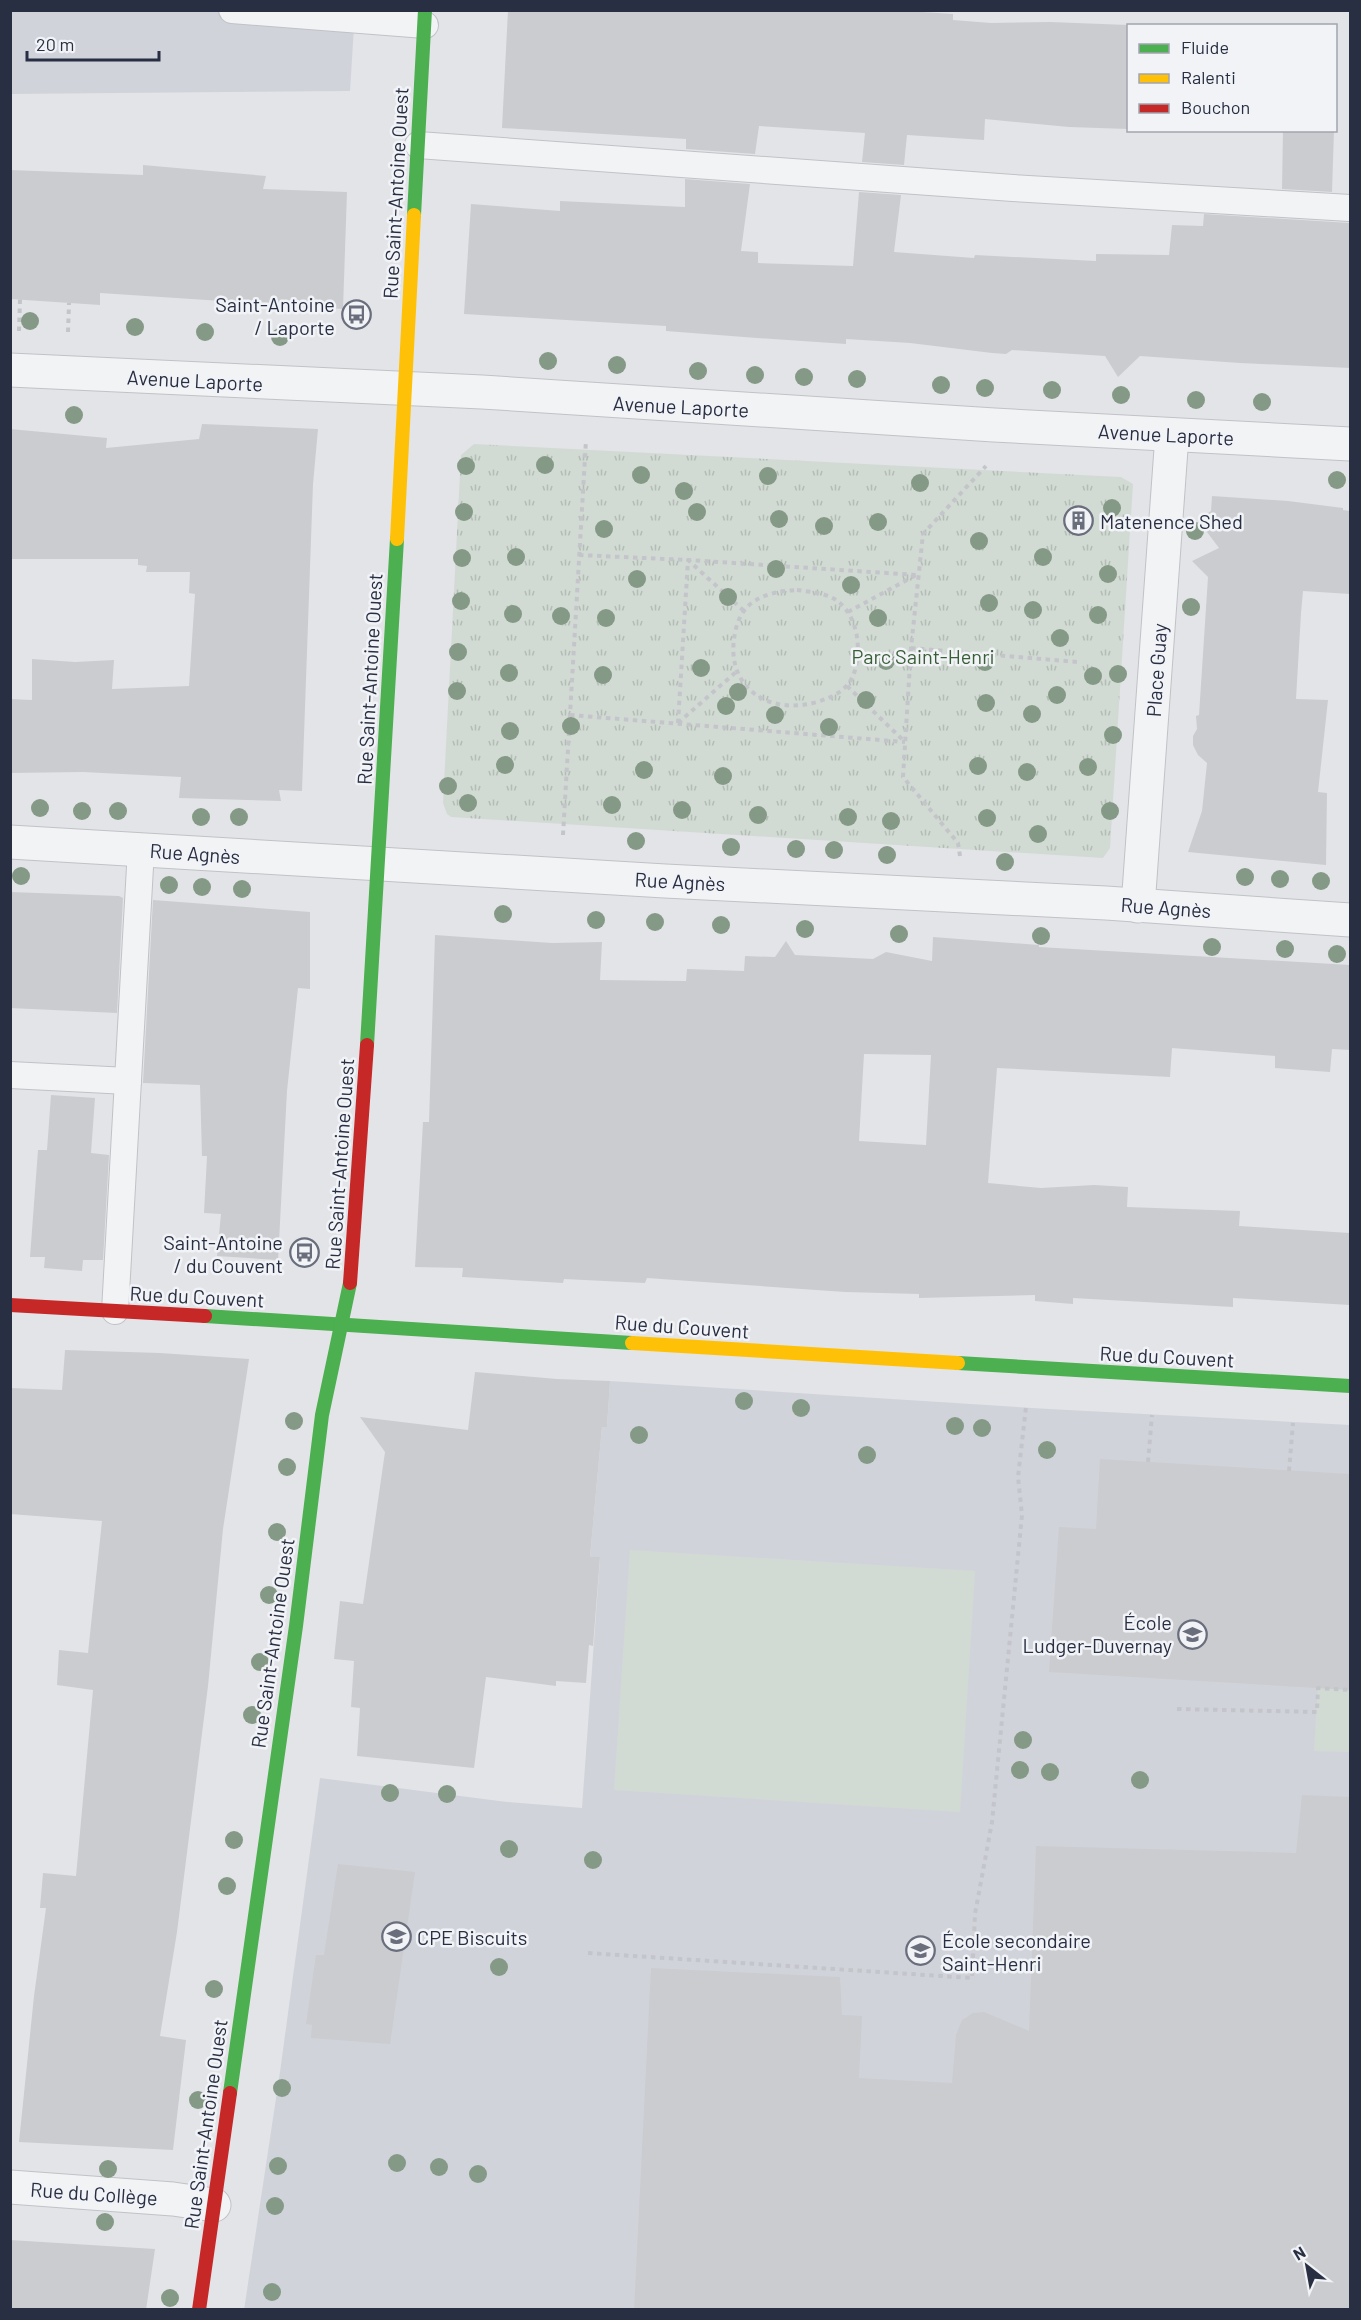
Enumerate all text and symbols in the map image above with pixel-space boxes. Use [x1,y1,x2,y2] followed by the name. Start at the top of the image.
[27,24,159,62] scale bar
[1127,24,1337,132] legend
[36,33,74,55] text: 20 m
[1181,36,1229,58] text: Fluide
[1181,66,1236,88] text: Ralenti
[377,87,413,299] street label: Rue Saint-Antoine Ouest
[1181,96,1250,118] text: Bouchon
[215,292,335,339] place label: Saint-Antoine / Laporte
[340,299,372,331] bus stop icon: Saint-Antoine / Laporte
[126,364,264,396] street label: Avenue Laporte
[612,390,750,422] street label: Avenue Laporte
[1097,418,1235,450] street label: Avenue Laporte
[1063,505,1095,537] building icon: Matenence Shed
[1100,509,1243,533] place label: Matenence Shed
[351,573,387,785] street label: Rue Saint-Antoine Ouest
[1141,622,1171,718] street label: Place Guay
[851,644,995,668] park label: Parc Saint-Henri
[149,838,241,868] street label: Rue Agnès
[634,867,726,895] street label: Rue Agnès
[1120,892,1212,922] street label: Rue Agnès
[320,1057,358,1271] street label: Rue Saint-Antoine Ouest
[163,1230,283,1277] place label: Saint-Antoine / du Couvent
[288,1237,320,1269] bus stop icon: Saint-Antoine / du Couvent
[129,1280,265,1312] street label: Rue du Couvent
[614,1309,750,1343] street label: Rue du Couvent
[1099,1340,1235,1372] street label: Rue du Couvent
[245,1536,299,1750] street label: Rue Saint-Antoine Ouest
[1023,1610,1172,1657] place label: École Ludger-Duvernay
[1177,1618,1209,1650] school or university icon: École Ludger-Duvernay
[380,1921,412,1953] school or university icon: CPE Biscuits
[417,1925,527,1949] place label: CPE Biscuits
[942,1928,1091,1975] place label: École secondaire Saint-Henri
[905,1935,937,1967] school or university icon: École secondaire Saint-Henri
[178,2017,232,2231] street label: Rue Saint-Antoine Ouest
[30,2177,158,2209] street label: Rue du Collège
[1277,2236,1337,2296] north arrow
[1290,2242,1308,2264] text: N

